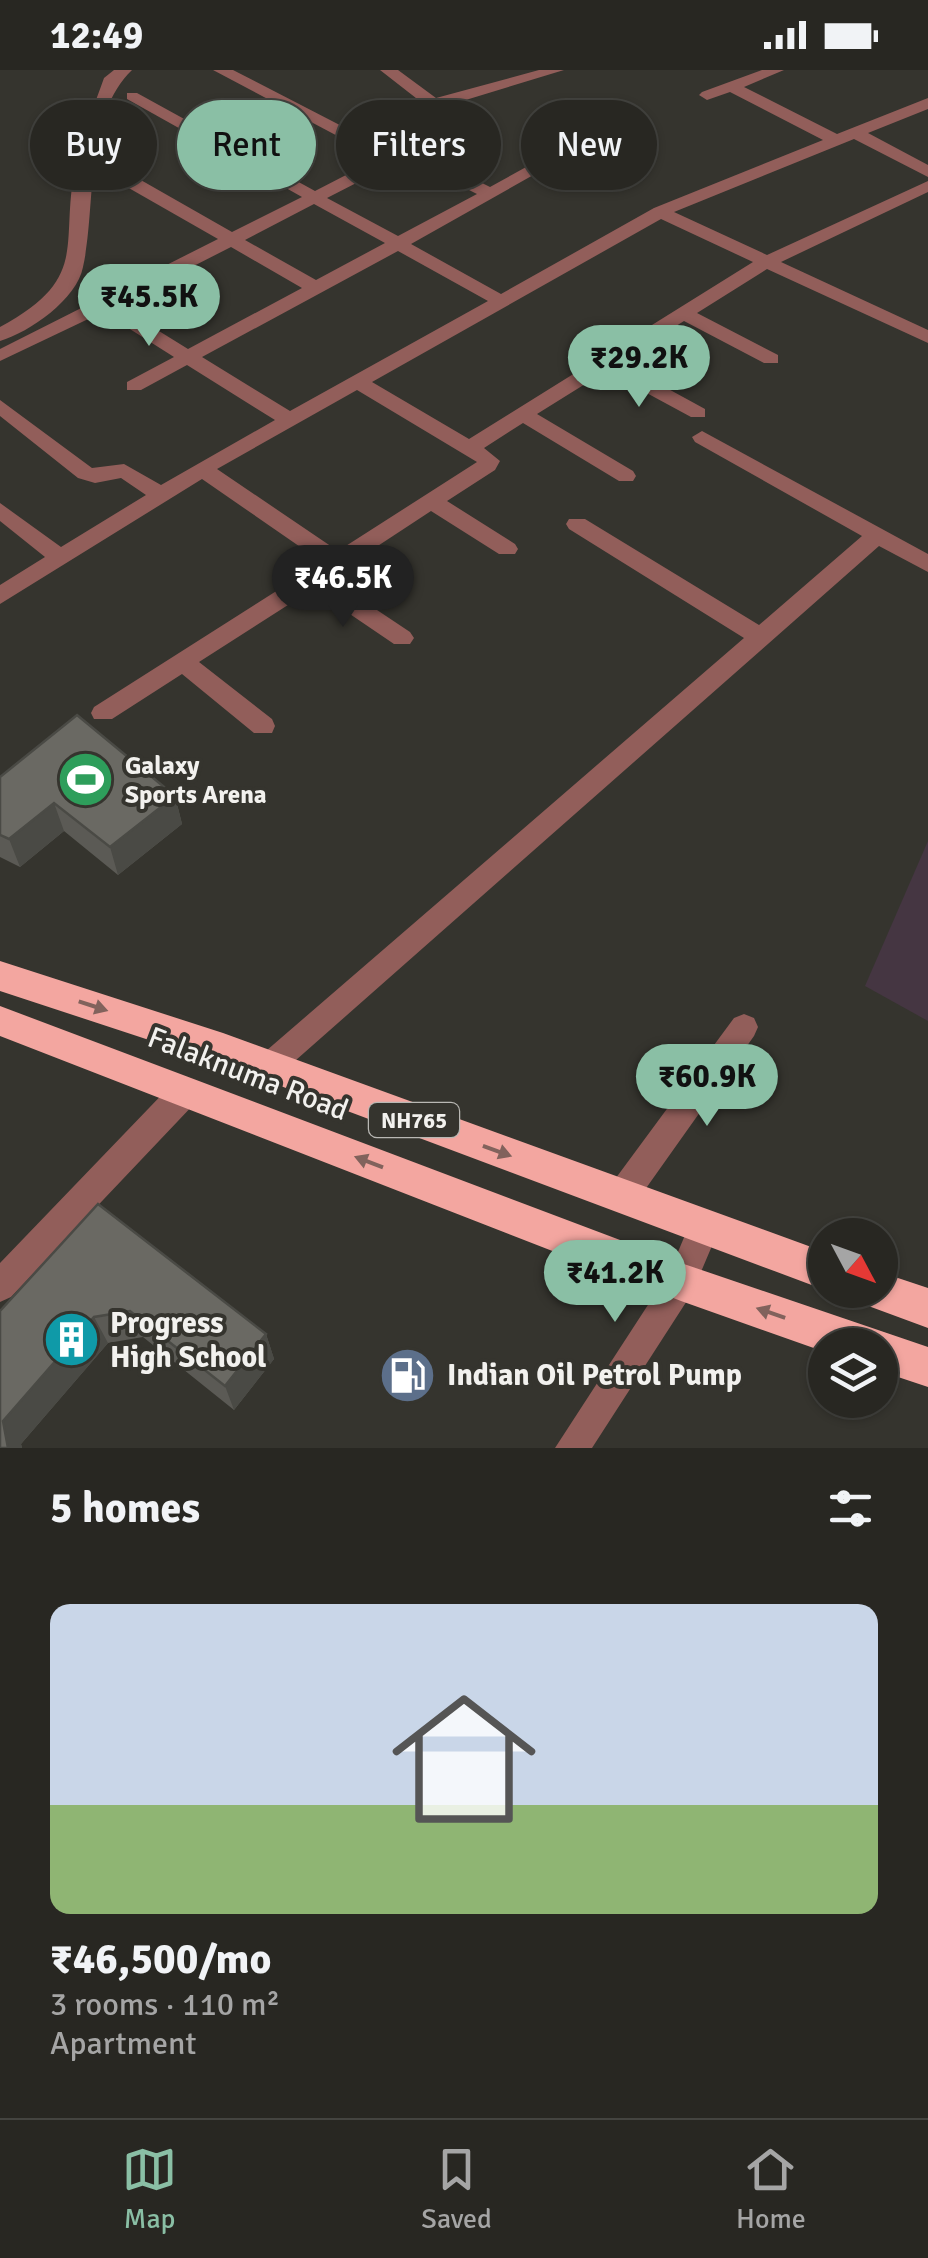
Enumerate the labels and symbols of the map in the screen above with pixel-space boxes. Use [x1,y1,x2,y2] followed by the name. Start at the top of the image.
[68,264,230,349] pin: ₹45.5K
[558,325,720,410] pin: ₹29.2K
[262,545,424,630] pin: ₹46.5K
[56,749,116,809] sports icon: Galaxy Sports Arena
[125,750,267,810] place label: Galaxy Sports Arena
[78,999,108,1014] one-way arrow
[143,1019,353,1129] street label: Falaknuma Road
[626,1044,788,1129] pin: ₹60.9K
[369,1103,459,1137] road number: NH765
[483,1144,513,1159] one-way arrow
[353,1154,383,1169] one-way arrow
[808,1218,898,1308] north arrow
[534,1240,696,1325] pin: ₹41.2K
[110,1305,266,1376] place label: Progress High School
[756,1305,786,1320] one-way arrow
[41,1310,101,1370] building icon: Progress High School
[378,1345,438,1405] fuel station icon: Indian Oil Petrol Pump
[447,1357,742,1394] place label: Indian Oil Petrol Pump

